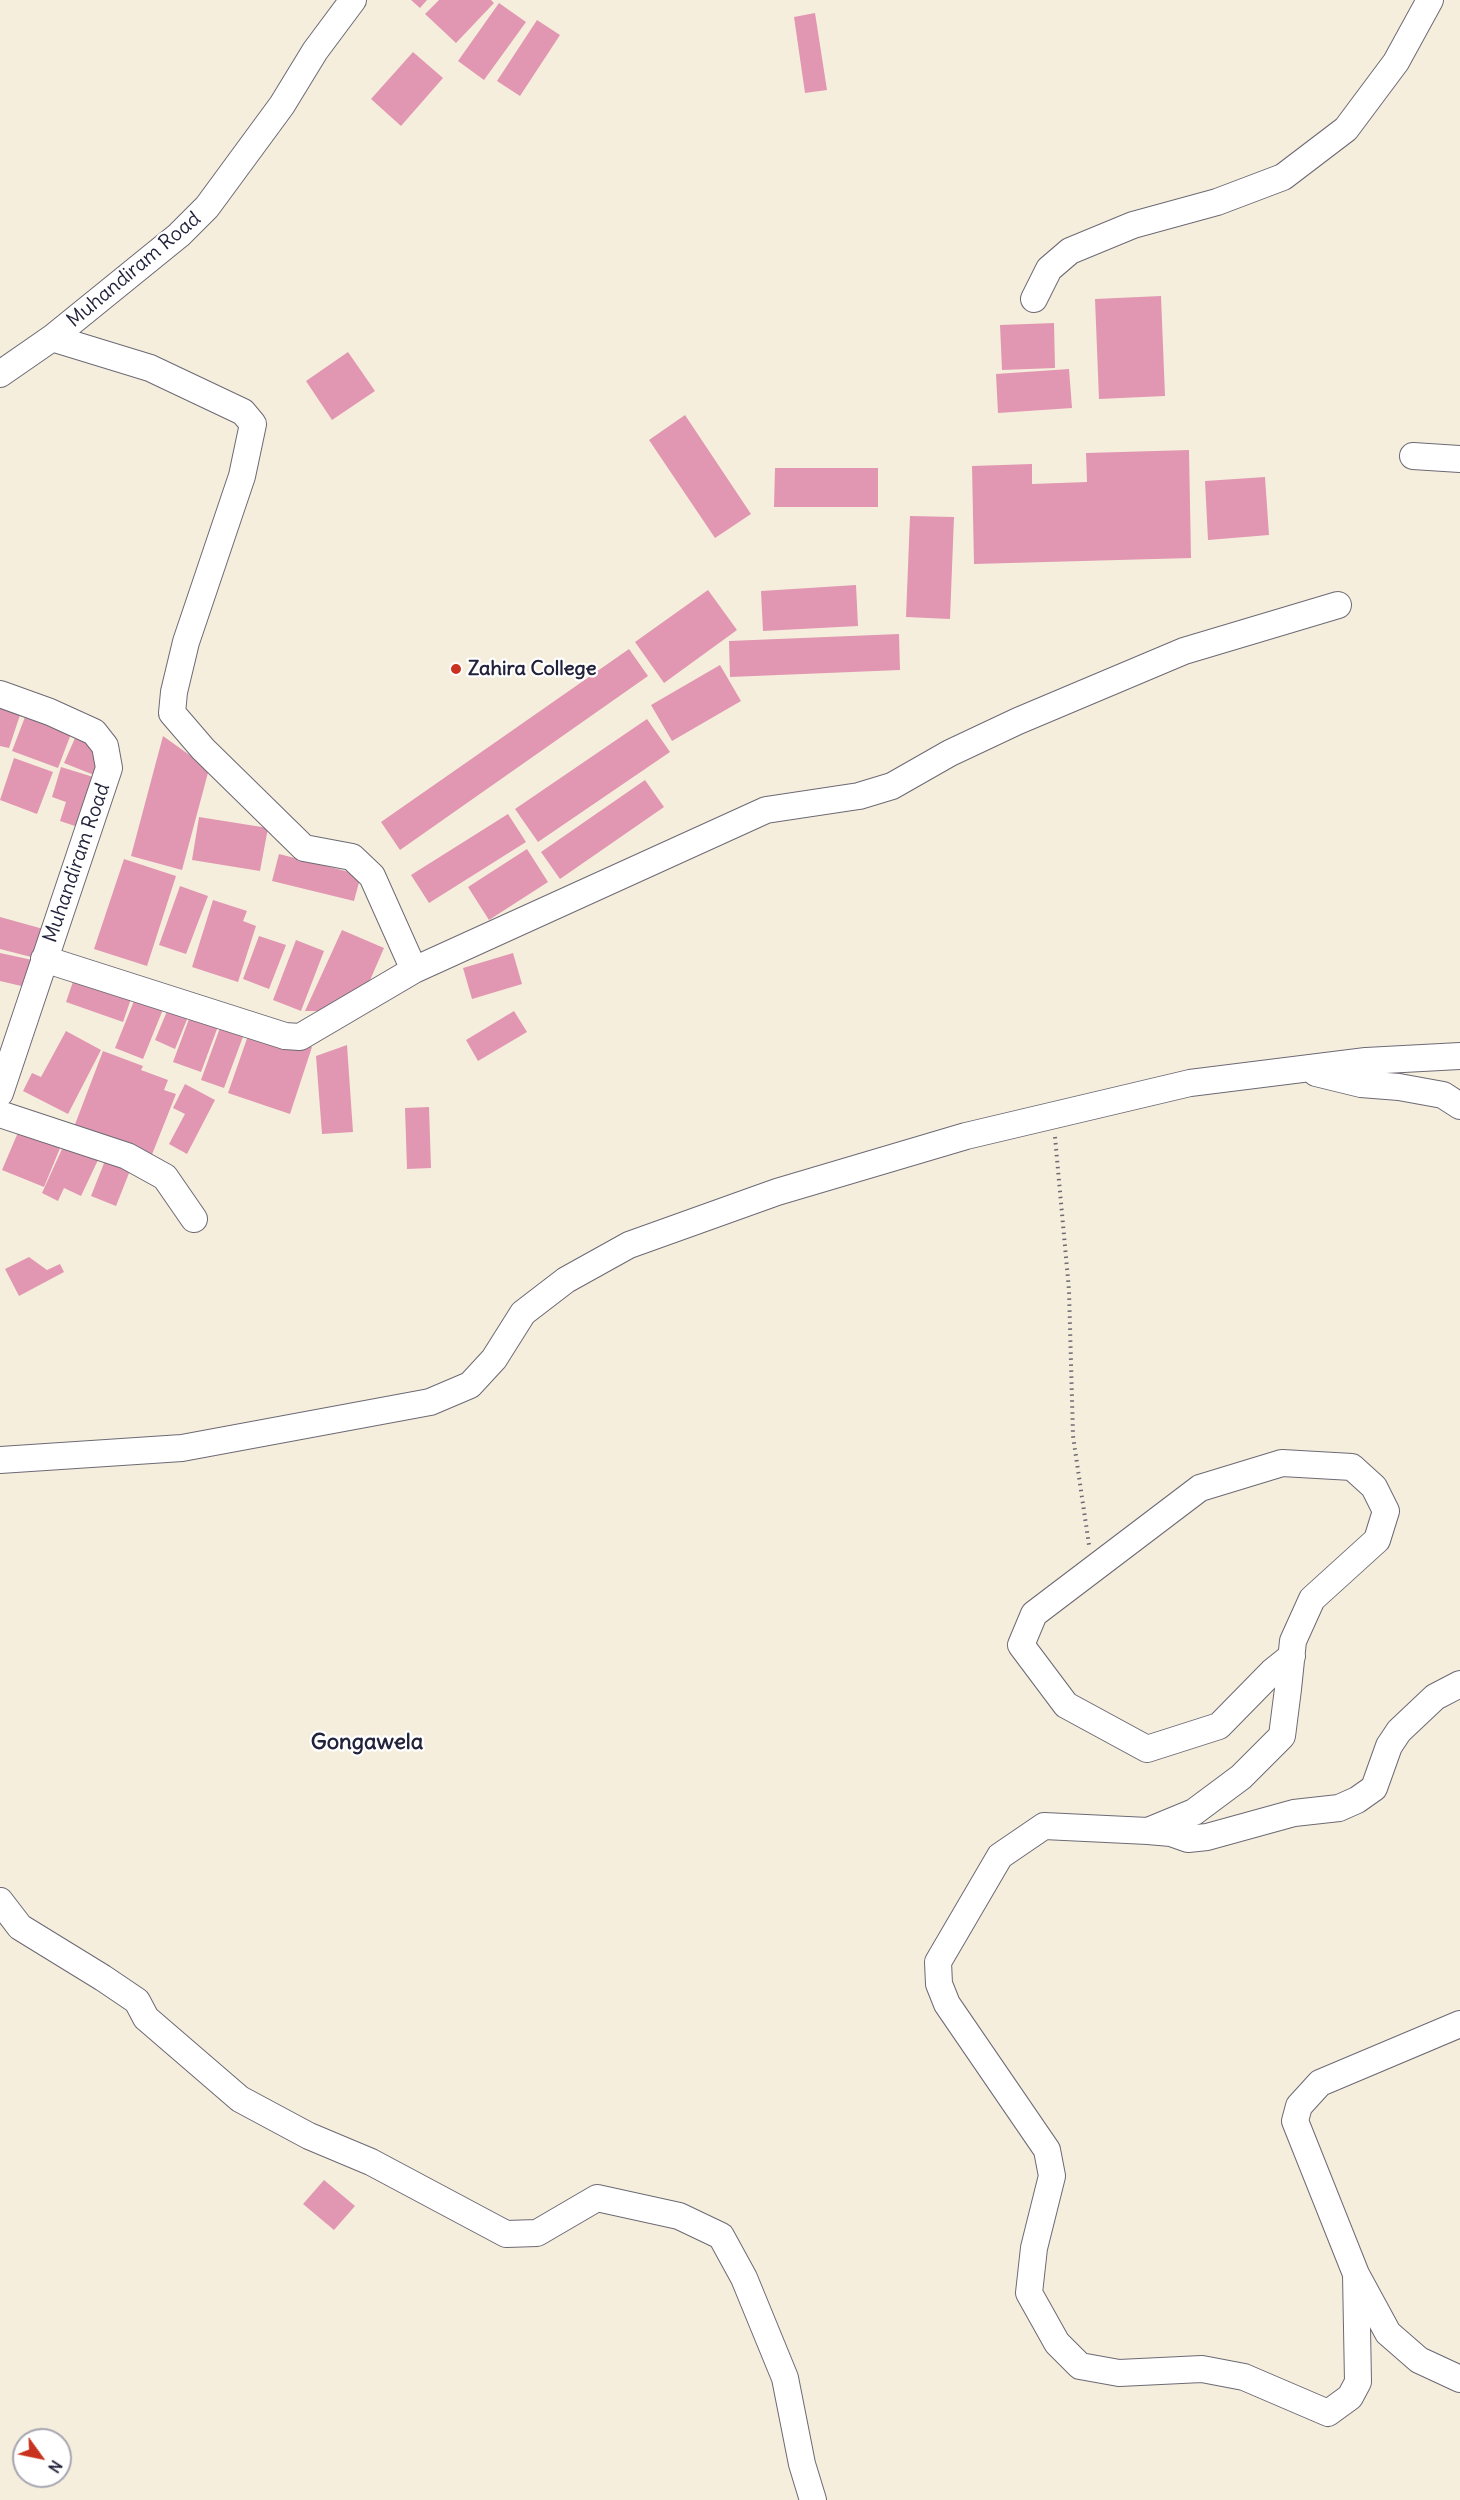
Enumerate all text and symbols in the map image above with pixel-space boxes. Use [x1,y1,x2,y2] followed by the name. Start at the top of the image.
[62,207,206,333] street label: Muhandiram Road
[468,657,596,681] place label: Zahira College
[449,662,463,676] marker: Zahira College
[38,780,116,946] street label: Muhandiram Road
[311,1730,423,1756] district label: Gongawela
[12,2428,72,2488] north arrow
[44,2457,67,2477] text: N

